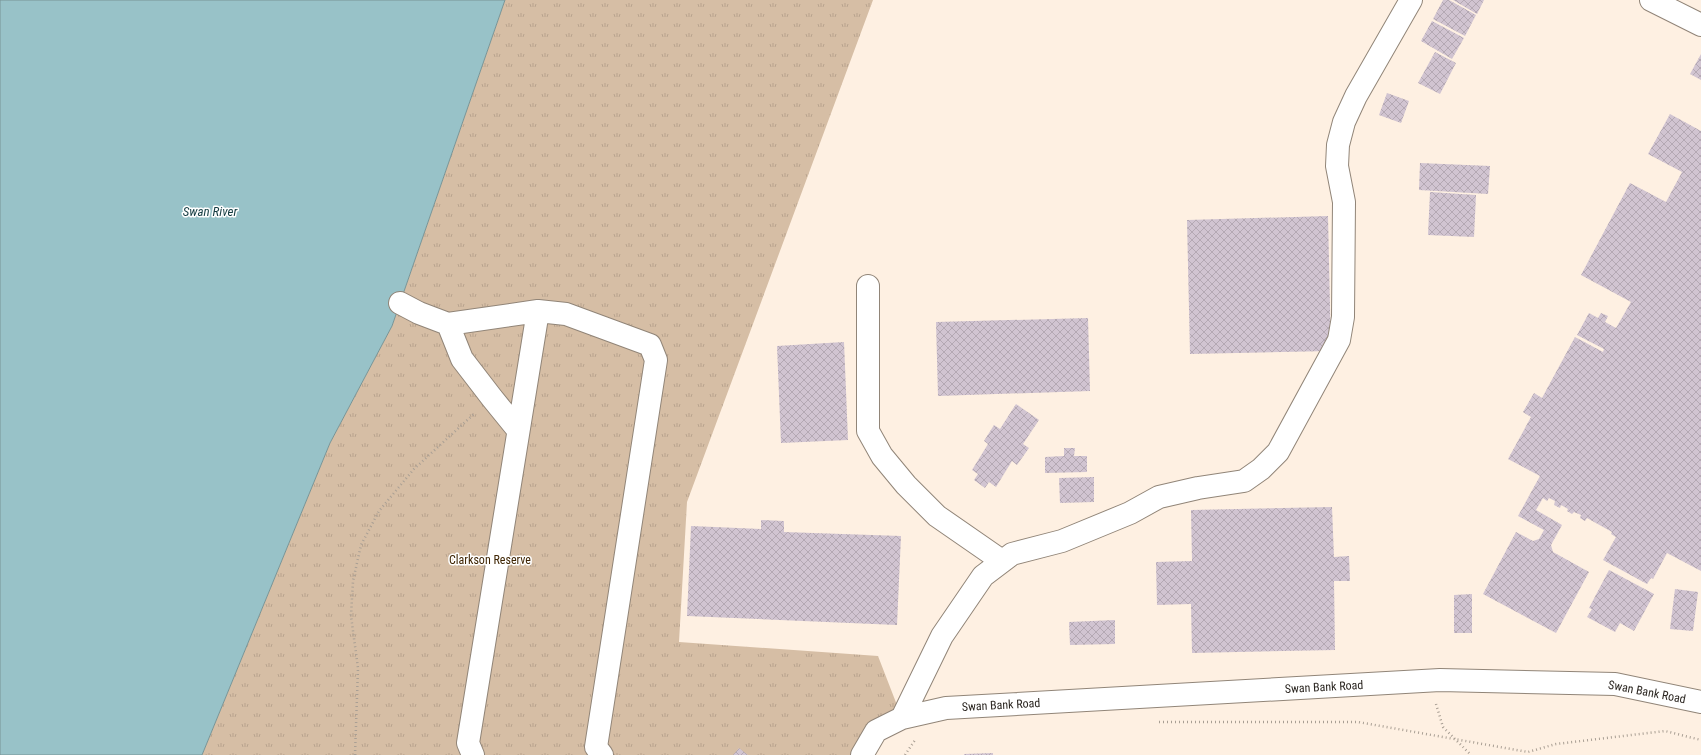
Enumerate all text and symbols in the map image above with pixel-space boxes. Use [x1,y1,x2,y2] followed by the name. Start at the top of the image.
[183,204,238,219] water label: Swan River
[449,553,531,567] park label: Clarkson Reserve
[1284,678,1364,696] street label: Swan Bank Road
[1607,678,1687,706] street label: Swan Bank Road
[961,696,1041,714] street label: Swan Bank Road

